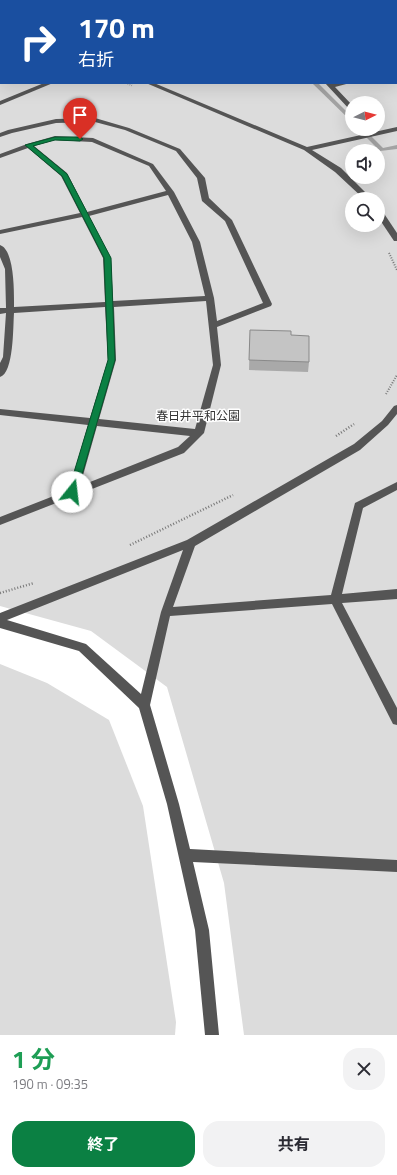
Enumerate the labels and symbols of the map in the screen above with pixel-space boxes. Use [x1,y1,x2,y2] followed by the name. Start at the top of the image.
[345,96,385,136] north arrow
[63,98,97,139] pin
[156,406,240,425] park label: 春日井平和公園
[51,471,93,513] position arrow

